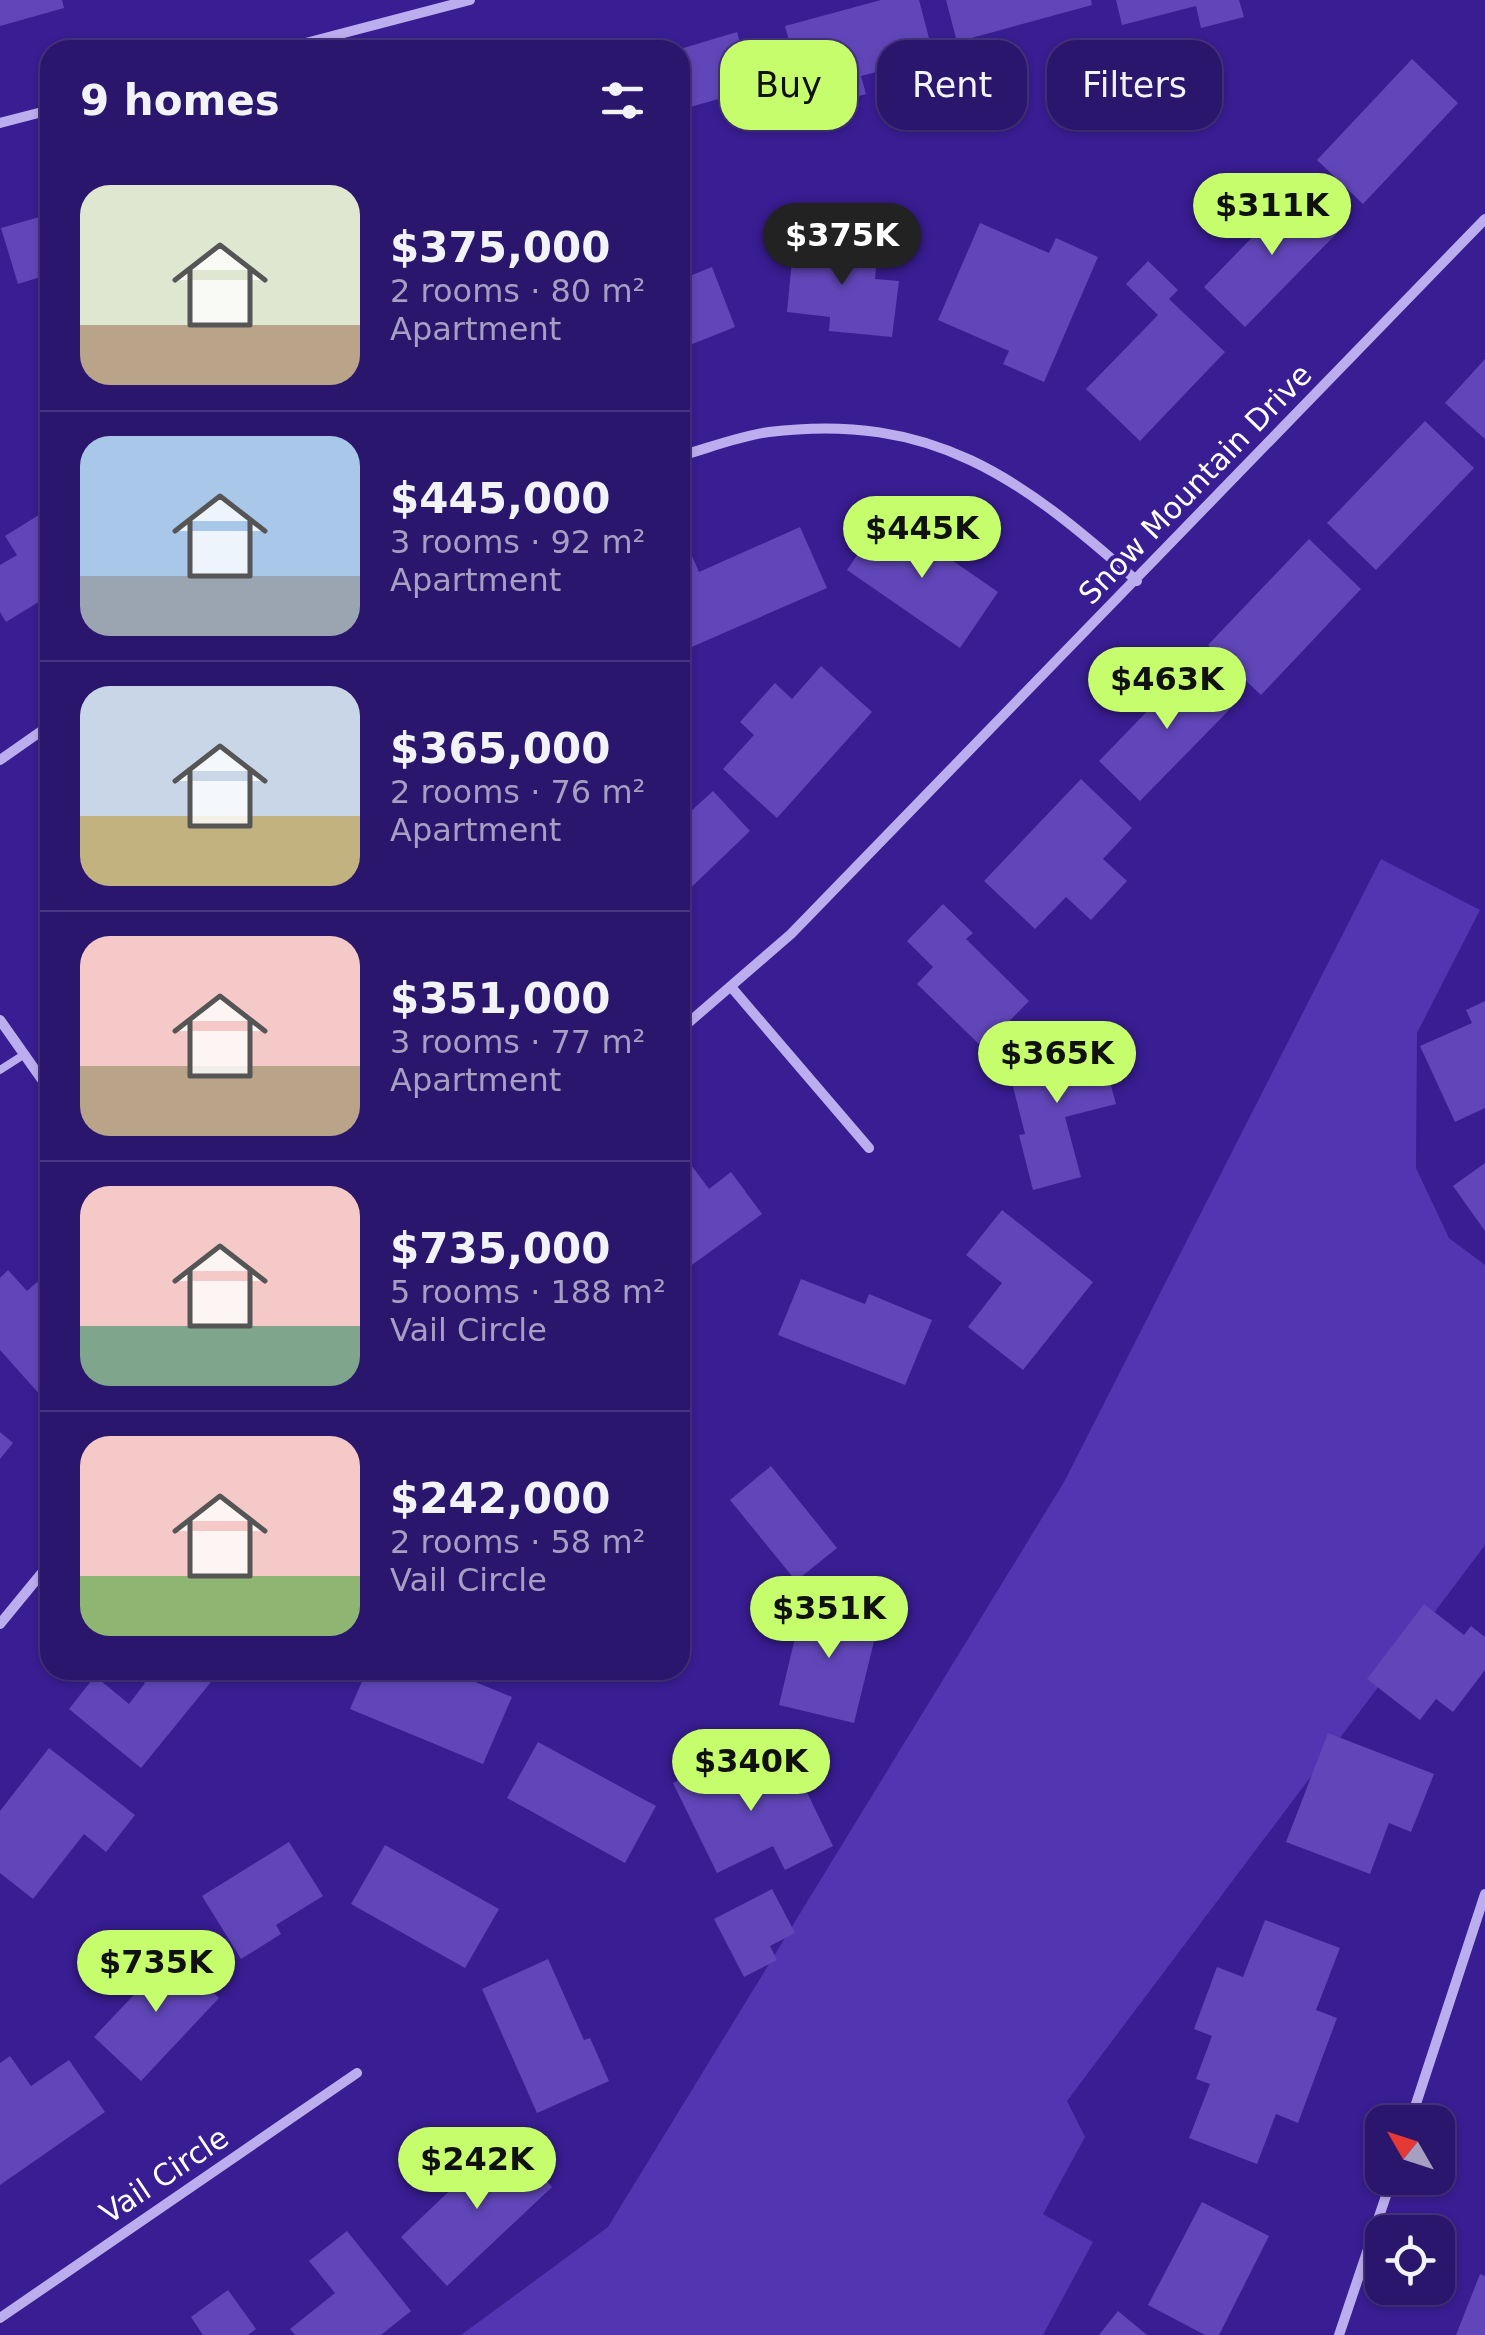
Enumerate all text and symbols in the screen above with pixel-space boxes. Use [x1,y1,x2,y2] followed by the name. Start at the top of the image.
[720,40,857,130] chip: Buy
[877,40,1027,130] chip: Rent
[1047,40,1222,130] chip: Filters
[595,73,650,128] icon: filters
[80,76,280,125] text: 9 homes
[1202,173,1342,258] pin: $311K
[1215,186,1329,224] text: $311K
[772,203,912,288] pin: $375K
[785,216,899,254] text: $375K
[390,223,611,272] text: $375,000
[160,225,280,345] icon: home
[390,272,645,310] text: 2 rooms · 80 m²
[390,310,561,348] text: Apartment
[1071,357,1319,611] street label: Snow Mountain Drive
[390,474,611,523] text: $445,000
[160,476,280,596] icon: home
[852,496,992,581] pin: $445K
[865,509,979,547] text: $445K
[390,523,645,561] text: 3 rooms · 92 m²
[390,561,561,599] text: Apartment
[1097,647,1237,732] pin: $463K
[1110,660,1224,698] text: $463K
[390,724,611,773] text: $365,000
[160,726,280,846] icon: home
[390,773,645,811] text: 2 rooms · 76 m²
[390,811,561,849] text: Apartment
[390,974,611,1023] text: $351,000
[160,976,280,1096] icon: home
[987,1021,1127,1106] pin: $365K
[390,1023,645,1061] text: 3 rooms · 77 m²
[1000,1034,1114,1072] text: $365K
[390,1061,561,1099] text: Apartment
[390,1224,611,1273] text: $735,000
[160,1226,280,1346] icon: home
[390,1273,666,1311] text: 5 rooms · 188 m²
[390,1311,547,1349] text: Vail Circle
[390,1474,611,1523] text: $242,000
[160,1476,280,1596] icon: home
[390,1523,645,1561] text: 2 rooms · 58 m²
[390,1561,547,1599] text: Vail Circle
[759,1576,899,1661] pin: $351K
[772,1589,886,1627] text: $351K
[681,1729,821,1814] pin: $340K
[694,1742,808,1780] text: $340K
[86,1930,226,2015] pin: $735K
[99,1943,213,1981] text: $735K
[1365,2105,1455,2195] north arrow
[1365,2105,1455,2305] map controls
[93,2119,235,2231] street label: Vail Circle
[407,2127,547,2212] pin: $242K
[420,2140,534,2178] text: $242K
[1365,2215,1455,2305] button: locate

